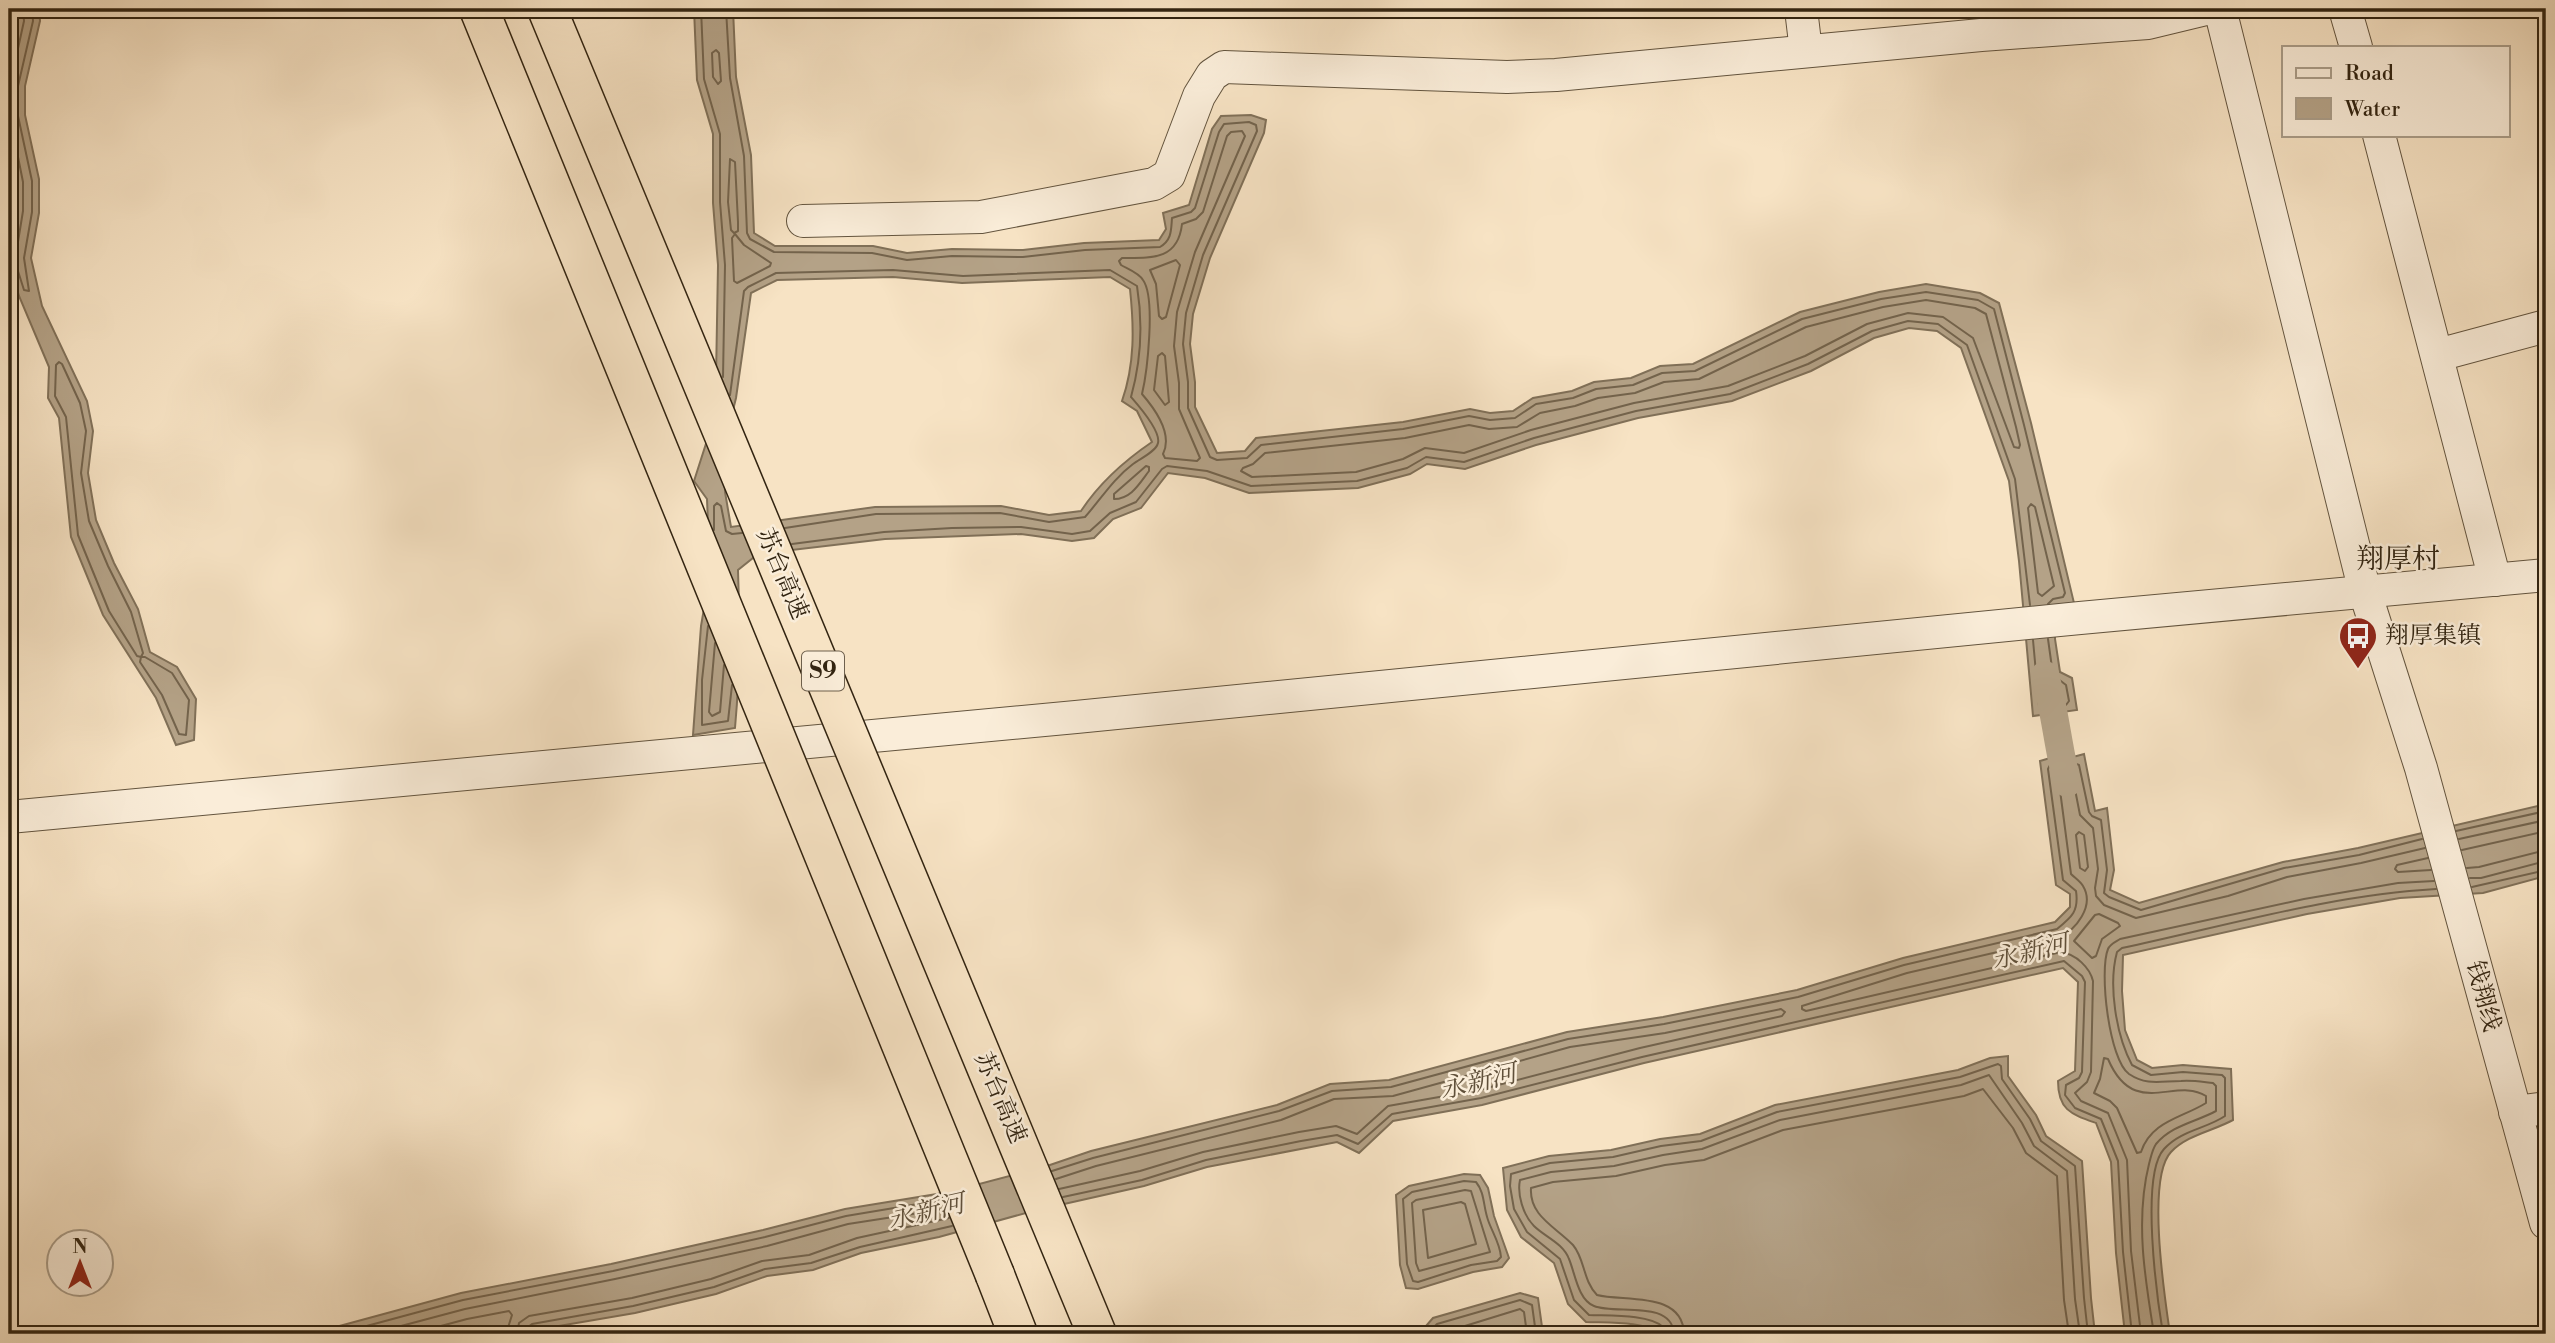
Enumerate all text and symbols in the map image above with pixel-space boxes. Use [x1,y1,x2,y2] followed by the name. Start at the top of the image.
[2282,46,2510,136] legend
[2345,61,2394,87] text: Road
[2344,97,2400,123] text: Water
[749,524,815,624] street label: 苏台高速
[2356,542,2440,577] district label: 翔厚村
[2337,615,2379,670] bus stop icon: 翔厚集镇
[2385,621,2481,651] place label: 翔厚集镇
[802,652,844,691] road number: S9
[1988,927,2075,976] water label: 永新河
[2459,957,2507,1035] street label: 钱翔线
[967,1048,1033,1148] street label: 苏台高速
[1436,1057,1523,1106] water label: 永新河
[884,1187,971,1236] water label: 永新河
[46,1228,116,1298] north arrow
[72,1235,88,1259] text: N

